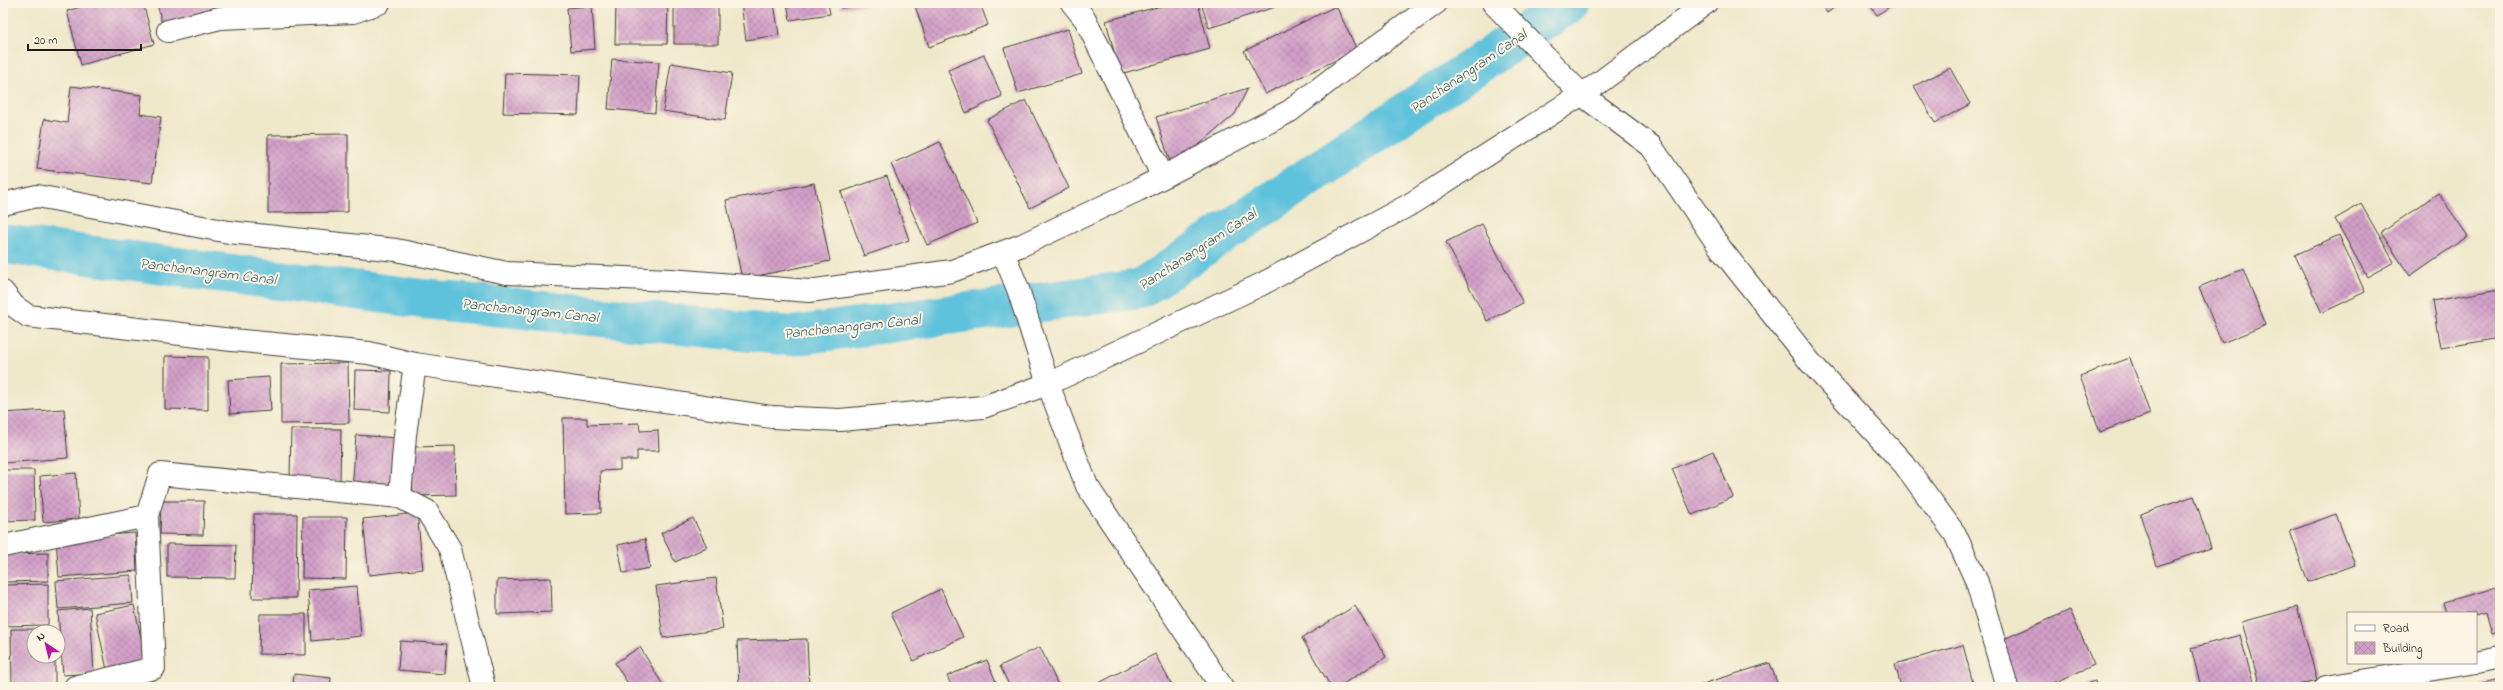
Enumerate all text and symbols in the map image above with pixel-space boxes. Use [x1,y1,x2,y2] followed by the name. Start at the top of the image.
[1405,23,1534,120] water label: Panchanangram Canal
[28,26,141,52] scale bar
[34,32,57,50] text: 20 m
[1134,202,1264,297] water label: Panchanangram Canal
[138,253,280,293] water label: Panchanangram Canal
[460,293,602,330] water label: Panchanangram Canal
[783,309,924,346] water label: Panchanangram Canal
[2347,612,2477,664] legend
[2383,620,2409,638] text: Road
[26,624,66,664] north arrow
[33,628,48,645] text: N
[2382,640,2422,659] text: Building

